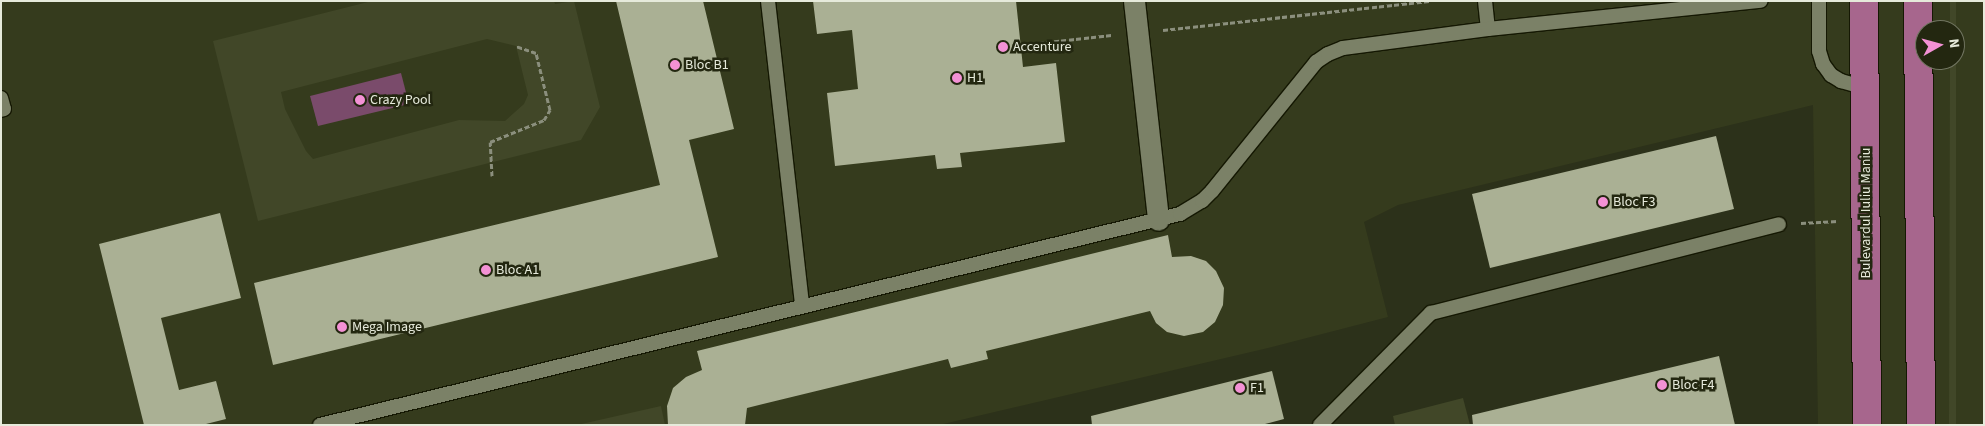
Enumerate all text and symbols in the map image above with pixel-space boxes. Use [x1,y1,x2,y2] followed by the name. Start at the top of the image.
[1915,20,1965,70] north arrow
[1943,37,1964,49] text: N
[1013,39,1071,55] place label: Accenture
[997,41,1009,53] marker: Accenture
[685,57,729,73] place label: Bloc B1
[669,59,681,71] marker: Bloc B1
[967,70,983,86] place label: H1
[951,72,963,84] marker: H1
[370,92,431,108] place label: Crazy Pool
[354,94,366,106] marker: Crazy Pool
[1858,148,1874,278] street label: Bulevardul Iuliu Maniu
[1613,194,1655,210] place label: Bloc F3
[1597,196,1609,208] marker: Bloc F3
[496,262,539,278] place label: Bloc A1
[480,264,492,276] marker: Bloc A1
[352,319,422,335] place label: Mega Image
[336,321,348,333] marker: Mega Image
[1672,377,1714,393] place label: Bloc F4
[1656,379,1668,391] marker: Bloc F4
[1250,380,1264,396] place label: F1
[1234,382,1246,394] marker: F1

